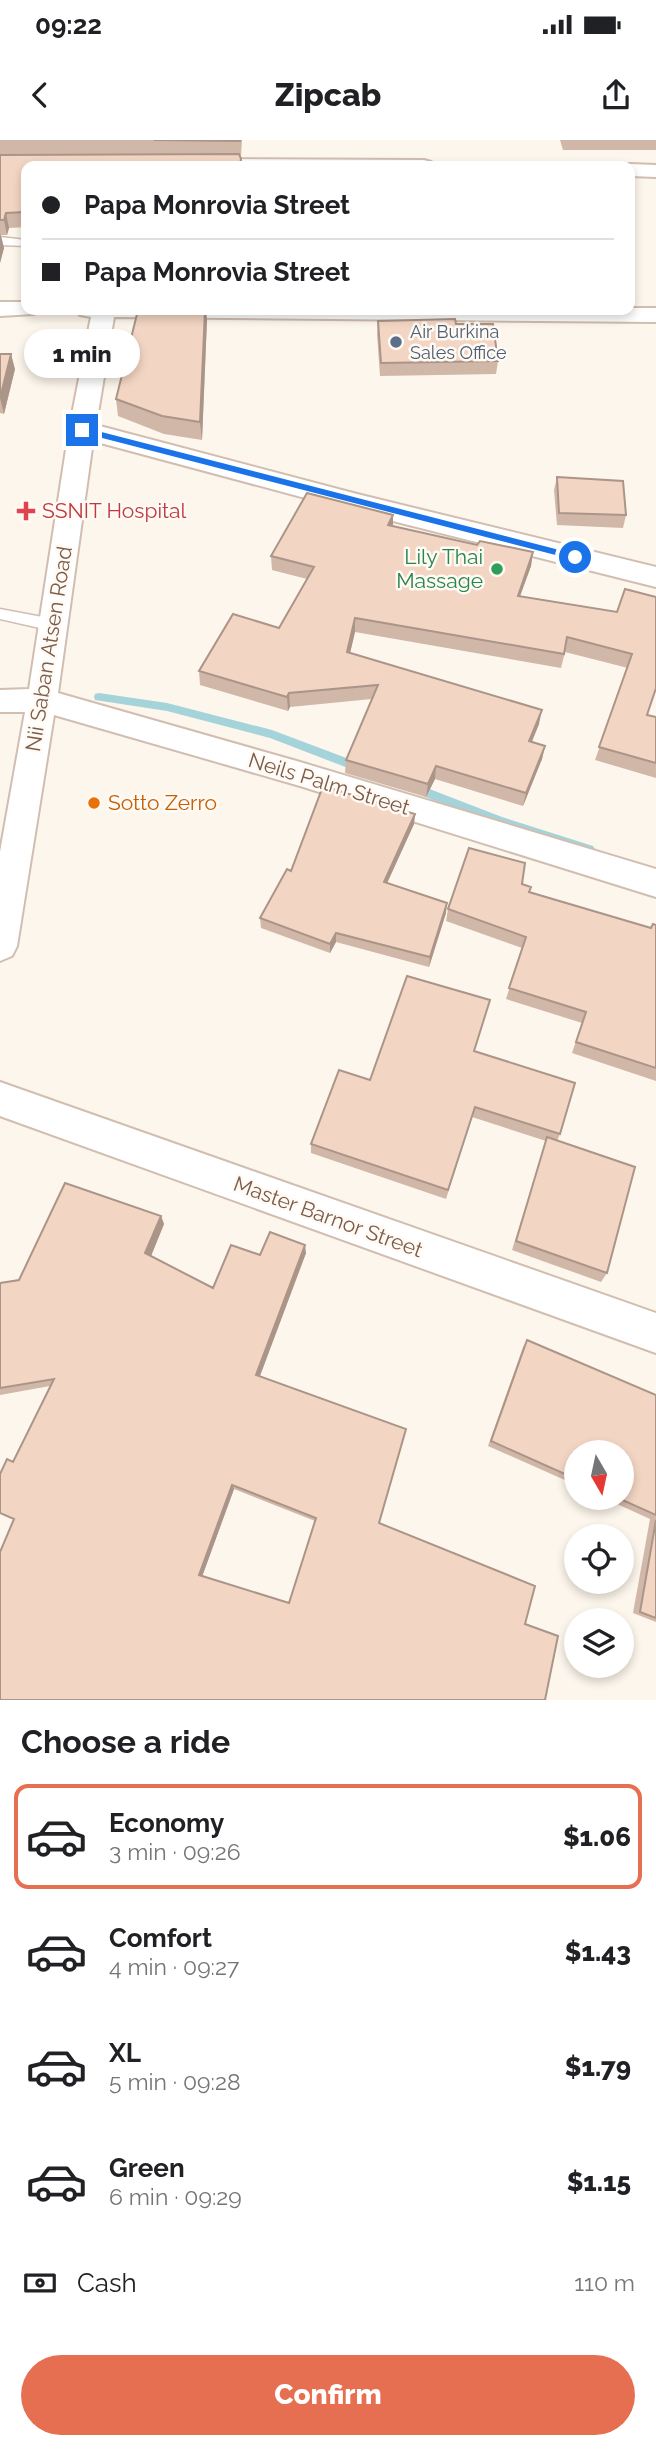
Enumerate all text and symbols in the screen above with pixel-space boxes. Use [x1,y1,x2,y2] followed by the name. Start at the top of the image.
[35,10,102,40] text: 09:22
[21,76,59,114] icon: back
[275,76,381,113] text: Zipcab
[597,76,635,114] icon: share
[84,190,350,220] text: Papa Monrovia Street
[84,257,350,287] text: Papa Monrovia Street
[410,321,507,363] place label: Air Burkina Sales Office
[24,328,140,378] callout: 1 min
[388,334,404,350] marker: Air Burkina Sales Office
[52,340,112,367] text: 1 min
[66,414,98,446] route end
[42,498,186,523] place label: SSNIT Hospital
[16,501,36,521] marker: SSNIT Hospital
[559,541,591,573] route start
[20,544,77,753] street label: Nii Saban Atsen Road
[396,544,483,593] place label: Lily Thai Massage
[489,561,505,577] marker: Lily Thai Massage
[246,747,413,820] street label: Neils Palm Street
[108,790,217,815] place label: Sotto Zerro
[86,795,102,811] marker: Sotto Zerro
[230,1171,426,1262] street label: Master Barnor Street
[564,1440,634,1510] north arrow
[564,1440,634,1678] map controls
[564,1524,634,1594] button: locate
[564,1608,634,1678] button: layers
[21,1723,230,1760] text: Choose a ride
[25,1805,88,1868] icon: car
[109,1808,224,1838] text: Economy
[563,1822,631,1852] text: $1.06
[109,1838,241,1865] text: 3 min · 09:26
[25,1920,88,1983] icon: car
[109,1923,212,1953] text: Comfort
[565,1937,631,1967] text: $1.43
[109,1953,239,1980] text: 4 min · 09:27
[25,2035,88,2098] icon: car
[109,2038,141,2068] text: XL
[565,2052,631,2082] text: $1.79
[109,2068,241,2095] text: 5 min · 09:28
[25,2150,88,2213] icon: car
[109,2153,185,2183] text: Green
[567,2167,631,2197] text: $1.15
[109,2183,242,2210] text: 6 min · 09:29
[21,2264,59,2302] icon: cash
[77,2268,137,2298] text: Cash
[574,2269,635,2296] text: 110 m
[21,2355,635,2435] button: Confirm

